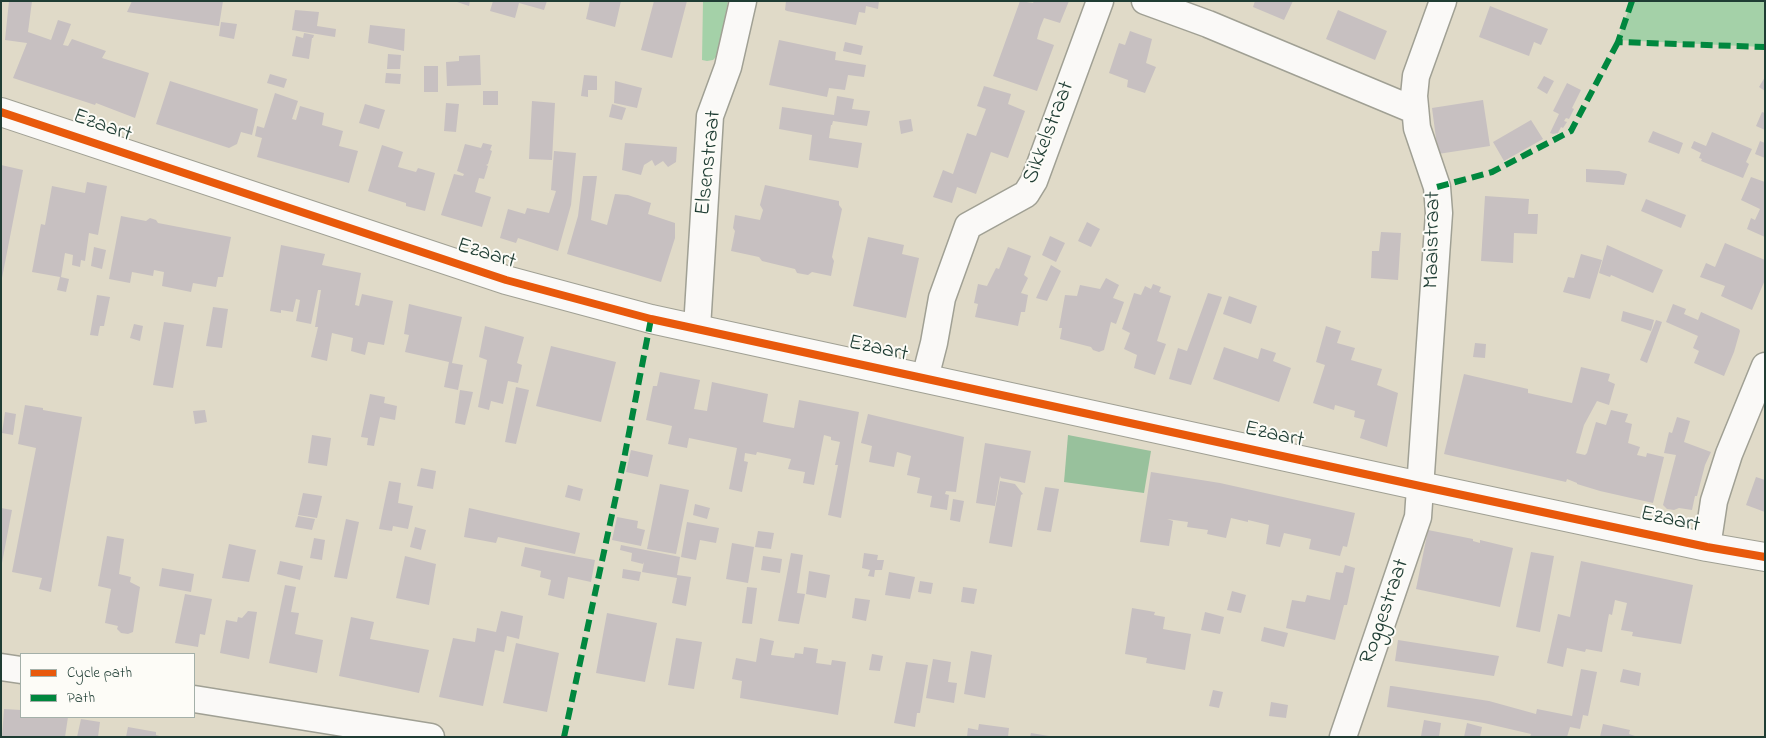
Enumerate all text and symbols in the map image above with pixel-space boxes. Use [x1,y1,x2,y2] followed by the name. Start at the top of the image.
[1018,78,1082,188] street label: Sikkelstraat
[69,105,135,149] street label: Ezaart
[691,109,729,217] street label: Elsenstraat
[1420,191,1448,289] street label: Maaistraat
[453,234,519,276] street label: Ezaart
[846,331,910,369] street label: Ezaart
[1242,417,1306,455] street label: Ezaart
[1638,502,1702,540] street label: Ezaart
[1356,556,1416,668] street label: Roggestraat
[20,653,195,718] legend
[67,662,132,684] text: Cycle path
[67,687,95,709] text: Path

